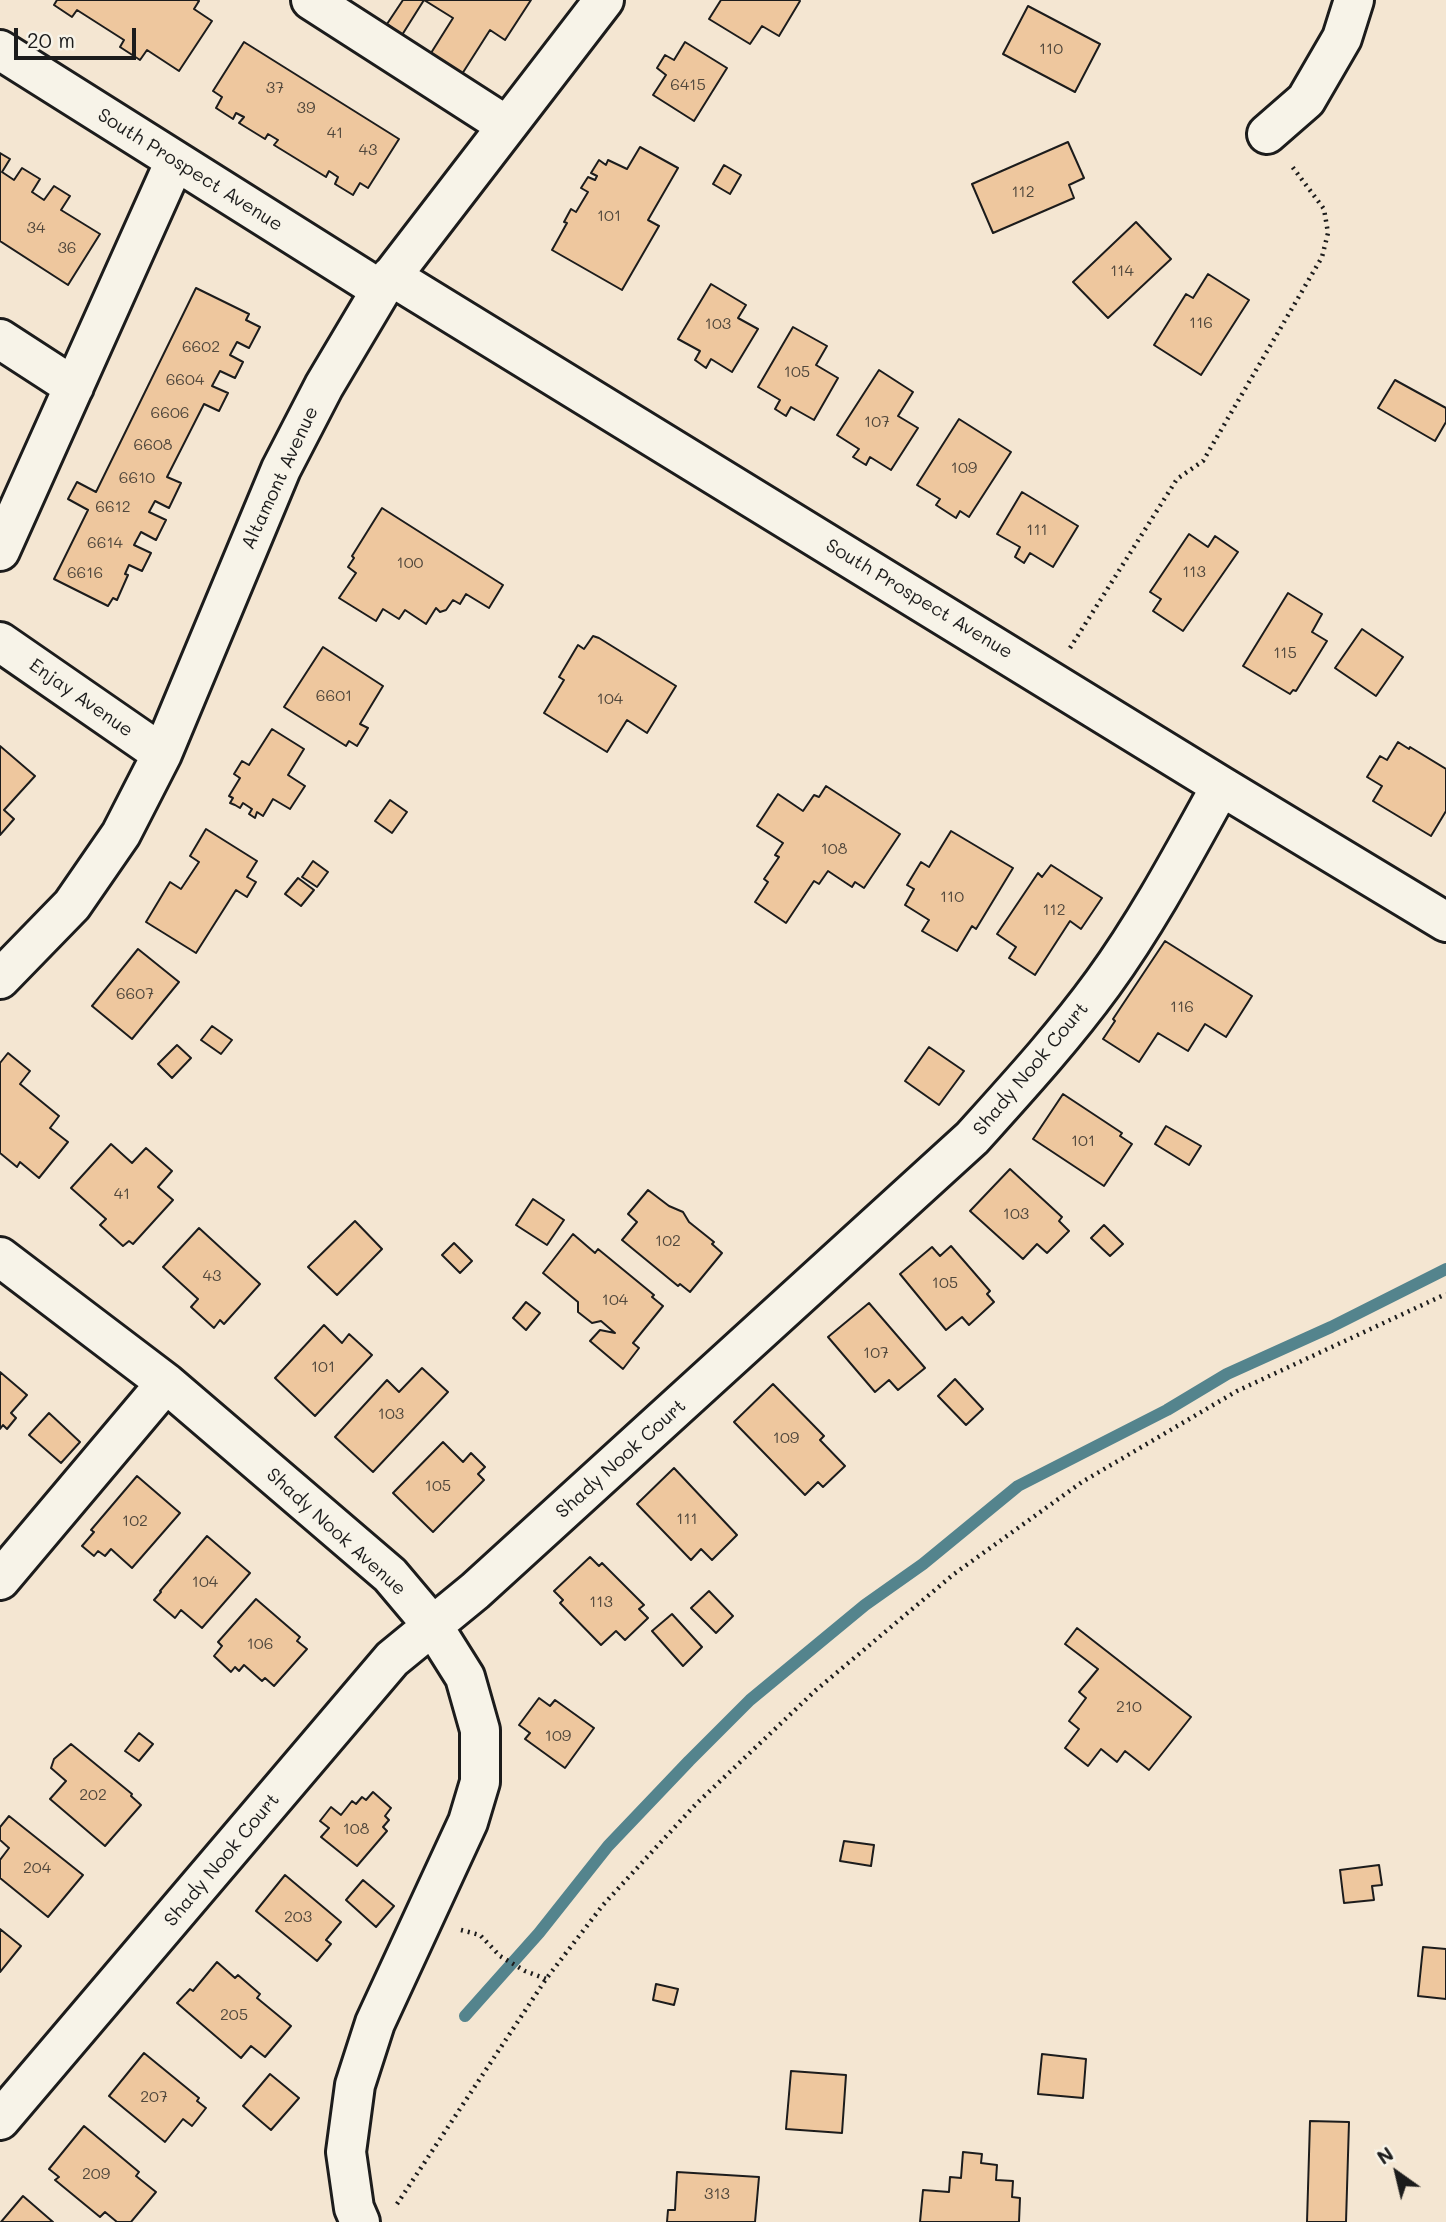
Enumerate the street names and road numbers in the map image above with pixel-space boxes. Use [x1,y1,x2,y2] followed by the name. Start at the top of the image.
[93,104,287,236] street label: South Prospect Avenue
[237,403,323,553] street label: Altamont Avenue
[821,534,1017,664] street label: South Prospect Avenue
[25,654,137,742] street label: Enjay Avenue
[969,998,1093,1140] street label: Shady Nook Court
[551,1395,691,1523] street label: Shady Nook Court
[262,1463,410,1601] street label: Shady Nook Avenue
[160,1789,284,1931] street label: Shady Nook Court

